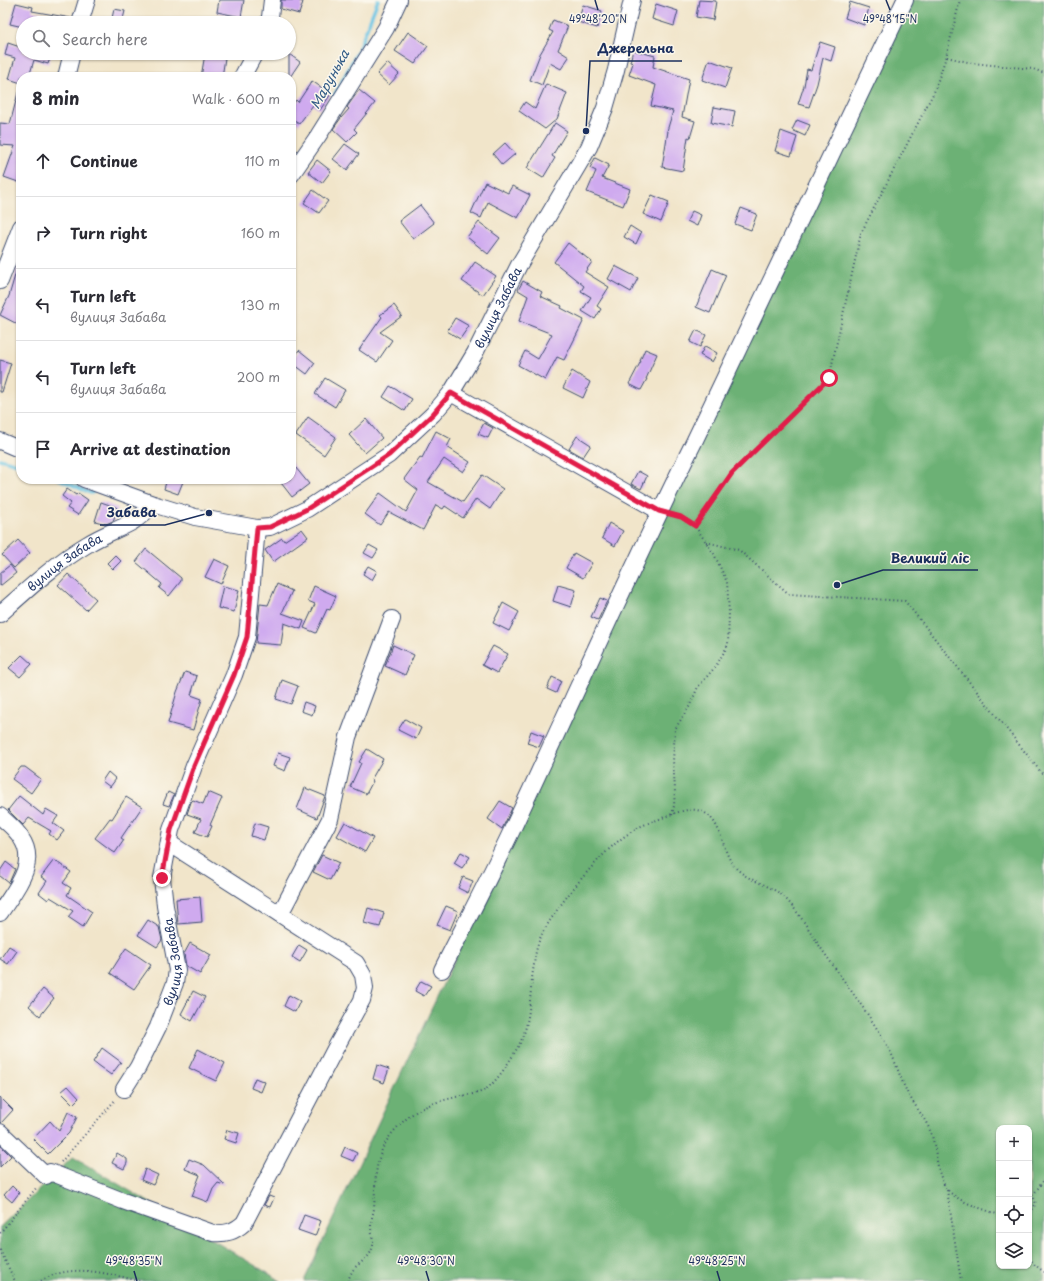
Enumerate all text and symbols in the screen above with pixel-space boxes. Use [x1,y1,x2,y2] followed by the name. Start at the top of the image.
[569,11,627,26] text: 49°48'20"N
[863,11,918,26] text: 49°48'15"N
[16,16,296,60] search box
[30,27,52,49] icon: search
[62,27,148,50] text: Search here
[590,36,682,61] callout: Джерельна
[597,38,674,57] text: Джерельна
[305,45,353,112] water label: Марунька
[32,85,80,111] text: 8 min
[192,89,280,108] text: Walk · 600 m
[70,149,138,172] text: Continue
[32,150,54,172] icon: ahead
[245,151,280,170] text: 110 m
[70,221,147,244] text: Turn right
[32,222,54,244] icon: right
[241,223,280,242] text: 160 m
[470,263,526,351] street label: вулиця Забава
[70,284,136,307] text: Turn left
[32,294,54,316] icon: left
[241,295,280,314] text: 130 m
[70,307,166,326] text: вулиця Забава
[70,356,136,379] text: Turn left
[32,366,54,388] icon: left
[237,367,280,386] text: 200 m
[820,369,838,387] route start
[70,379,166,398] text: вулиця Забава
[70,437,231,460] text: Arrive at destination
[32,438,54,460] icon: arrive
[100,500,165,525] callout: Забава
[106,502,157,521] text: Забава
[23,529,105,595] street label: вулиця Забава
[883,545,978,570] callout: Великий ліс
[891,548,969,567] text: Великий ліс
[153,869,171,887] route end
[158,916,186,1008] street label: вулиця Забава
[996,1125,1032,1269] map controls
[996,1125,1032,1161] button: +
[996,1161,1032,1197] button: −
[996,1197,1032,1233] button: locate
[996,1233,1032,1269] button: layers
[106,1253,162,1268] text: 49°48'35"N
[397,1253,455,1268] text: 49°48'30"N
[688,1253,746,1268] text: 49°48'25"N

